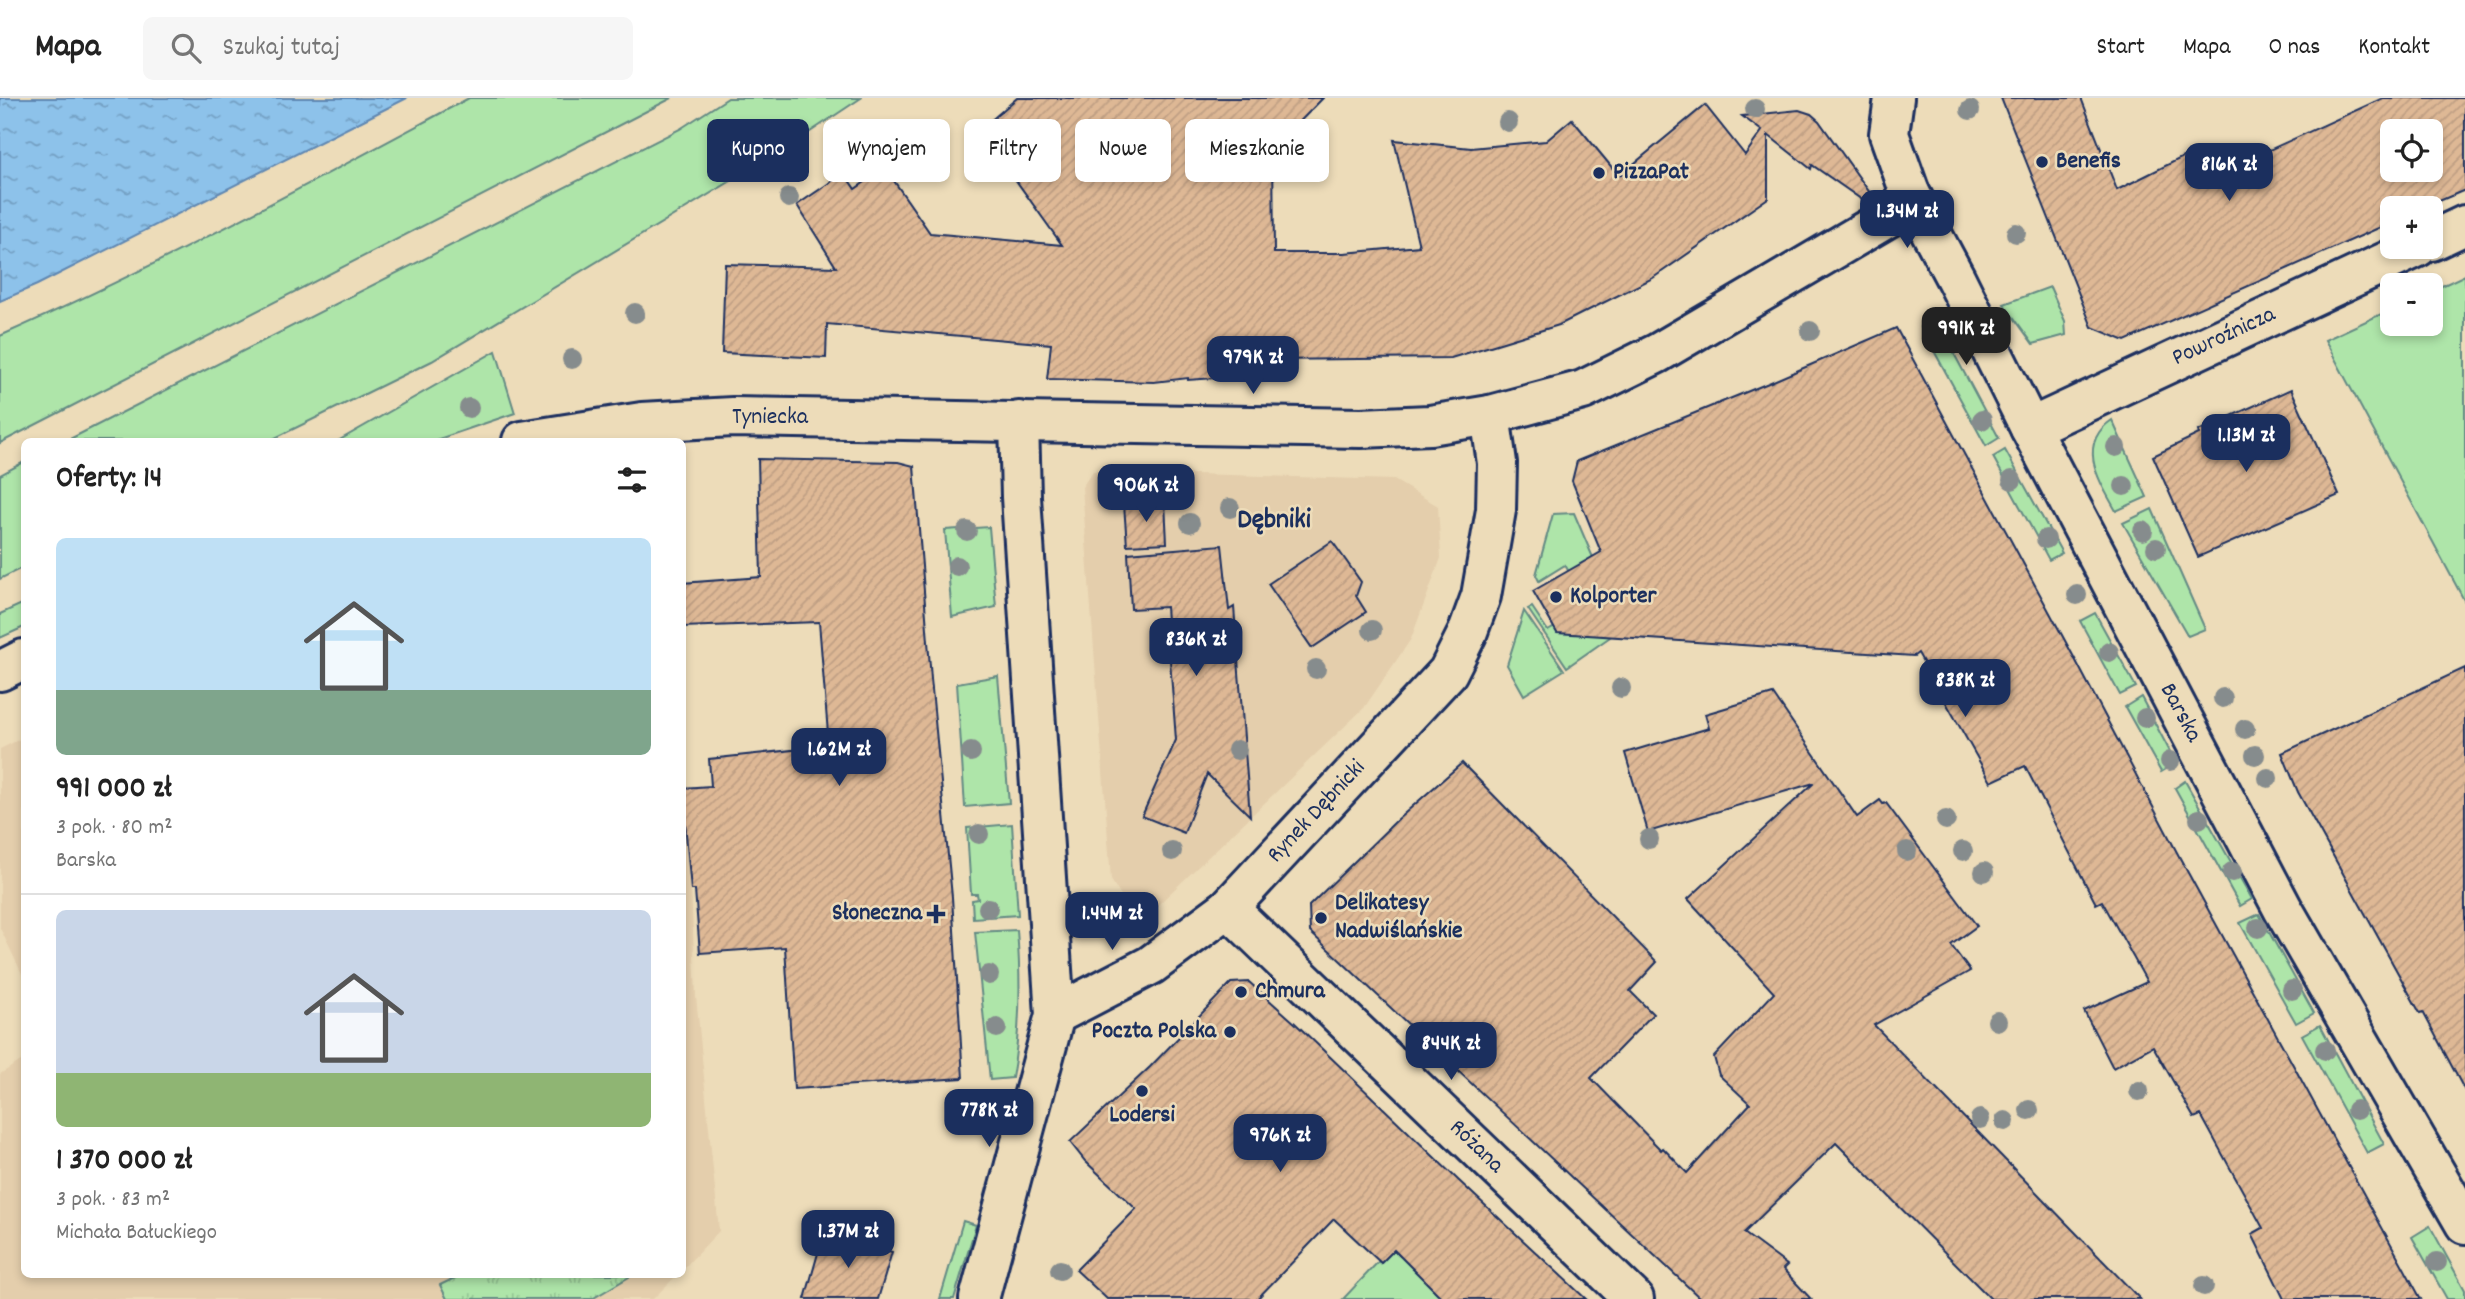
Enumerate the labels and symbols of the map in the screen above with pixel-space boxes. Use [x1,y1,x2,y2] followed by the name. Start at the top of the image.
[2164,144,2294,203] pin: 816K zł
[2056,145,2121,179] place label: Benefis
[2034,154,2050,170] marker: Benefis
[1613,156,1689,190] place label: PizzaPat
[1591,165,1607,181] marker: PizzaPat
[1835,190,1979,250] pin: 1.34M zł
[2167,298,2282,376] street label: Powroźnicza
[1901,308,2031,367] pin: 991K zł
[1188,336,1318,396] pin: 979K zł
[732,401,809,435] street label: Tyniecka
[2174,414,2318,474] pin: 1.13M zł
[1081,464,1211,524] pin: 906K zł
[1237,502,1311,542] district label: Dębniki
[1570,580,1658,614] place label: Kolporter
[1548,589,1564,605] marker: Kolporter
[1131,618,1261,678] pin: 836K zł
[1900,660,2030,719] pin: 838K zł
[2150,677,2210,749] street label: Barska
[767,728,911,788] pin: 1.62M zł
[1260,752,1374,872] street label: Rynek Dębnicki
[1335,887,1463,949] place label: Delikatesy Nadwiślańskie
[1040,892,1184,952] pin: 1.44M zł
[832,897,923,931] place label: Słoneczna
[928,906,944,922] marker: Słoneczna
[1313,910,1329,926] marker: Delikatesy Nadwiślańskie
[1255,975,1326,1009] place label: Chmura
[1233,984,1249,1000] marker: Chmura
[1092,1015,1217,1049] place label: Poczta Polska
[1386,1023,1516,1082] pin: 844K zł
[1222,1024,1238,1040] marker: Poczta Polska
[1134,1083,1150,1099] marker: Lodersi
[924,1090,1054,1149] pin: 778K zł
[1109,1099,1175,1133] place label: Lodersi
[1441,1112,1512,1182] street label: Różana
[1215,1114,1345,1174] pin: 976K zł
[776,1210,920,1270] pin: 1.37M zł

